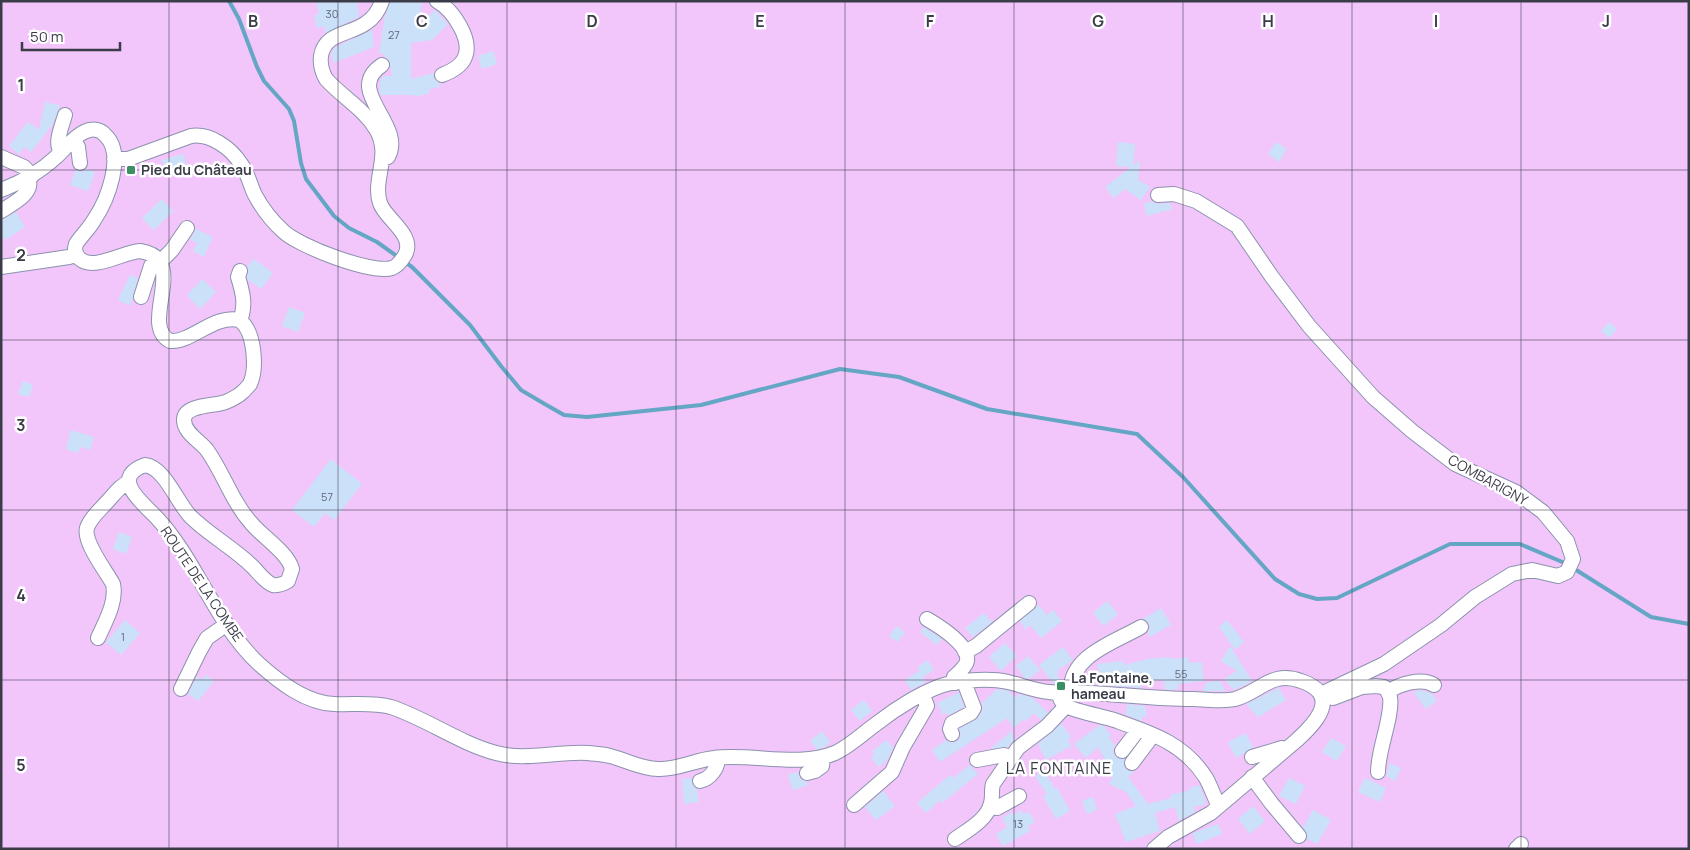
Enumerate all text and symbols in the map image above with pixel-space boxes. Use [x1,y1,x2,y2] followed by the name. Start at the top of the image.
[326,6,338,21] house number: 30
[248,10,258,32] text: B
[416,10,428,32] text: C
[586,10,598,32] text: D
[755,10,765,32] text: E
[926,10,935,32] text: F
[1092,10,1104,32] text: G
[1262,10,1274,32] text: H
[1434,10,1438,32] text: I
[1602,10,1610,32] text: J
[22,20,120,52] scale bar
[30,26,64,47] text: 50 m
[388,27,400,42] house number: 27
[17,74,25,96] text: 1
[141,160,252,179] place label: Pied du Château
[125,164,137,176] marker: Pied du Château
[16,244,26,266] text: 2
[16,414,26,436] text: 3
[1445,450,1532,509] street label: COMBARIGNY
[321,489,333,504] house number: 57
[157,522,248,645] street label: ROUTE DE LA COMBE
[16,584,26,606] text: 4
[121,629,125,644] house number: 1
[1175,666,1187,681] house number: 55
[1071,668,1153,703] place label: La Fontaine, hameau
[1055,680,1067,692] marker: La Fontaine, hameau
[16,754,26,776] text: 5
[1006,757,1112,779] district label: LA FONTAINE
[1013,816,1023,831] house number: 13

